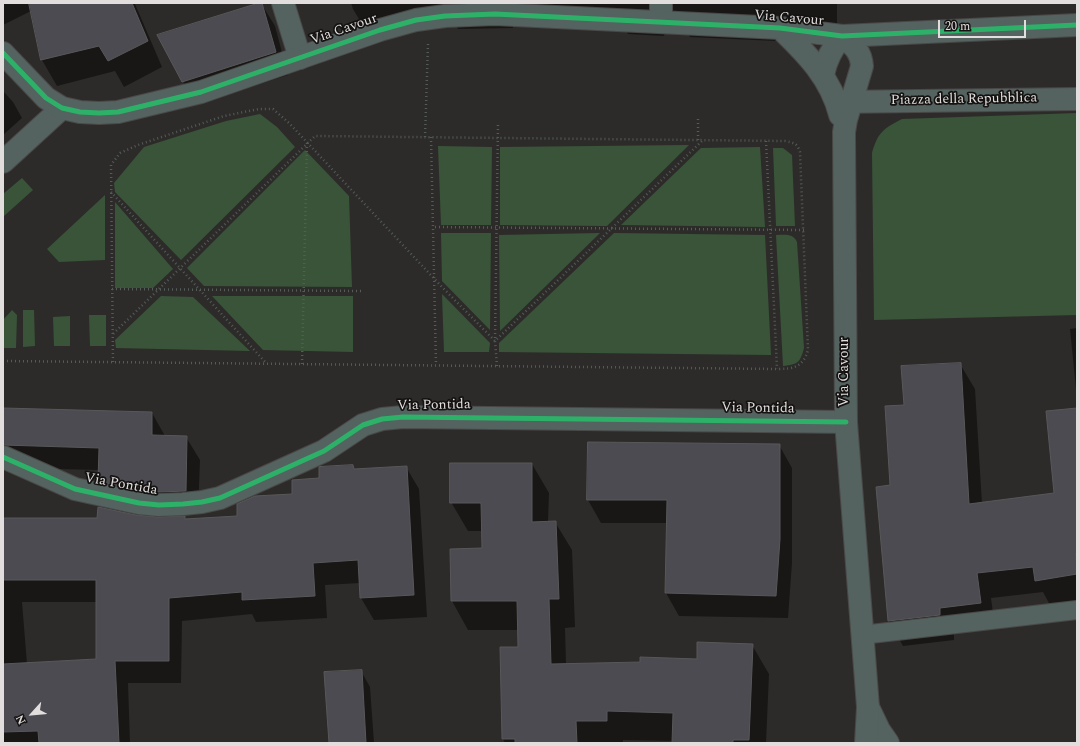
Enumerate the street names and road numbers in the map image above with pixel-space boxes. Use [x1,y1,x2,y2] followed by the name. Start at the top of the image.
[754,8,824,30] street label: Via Cavour
[308,11,380,49] street label: Via Cavour
[891,90,1037,110] street label: Piazza della Repubblica
[837,337,853,407] street label: Via Cavour
[397,397,471,415] street label: Via Pontida
[721,400,795,418] street label: Via Pontida
[83,470,159,500] street label: Via Pontida

